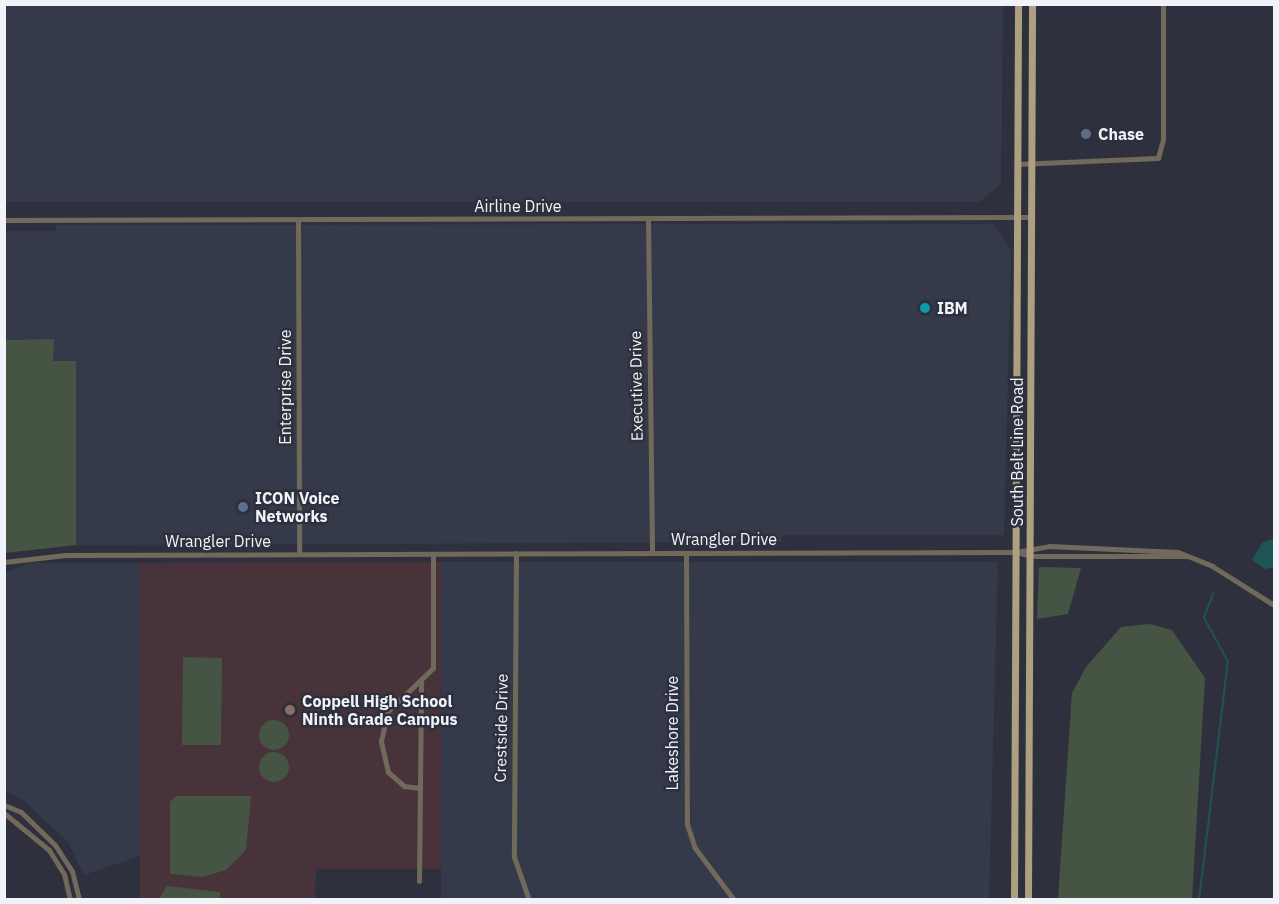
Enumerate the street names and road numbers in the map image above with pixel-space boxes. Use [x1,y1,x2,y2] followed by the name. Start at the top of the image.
[474,196,562,216] street label: Airline Drive
[275,329,295,445] street label: Enterprise Drive
[625,331,647,441] street label: Executive Drive
[1007,377,1027,527] street label: South Belt Line Road
[671,529,777,549] street label: Wrangler Drive
[165,531,271,551] street label: Wrangler Drive
[490,674,512,782] street label: Crestside Drive
[662,676,682,790] street label: Lakeshore Drive

